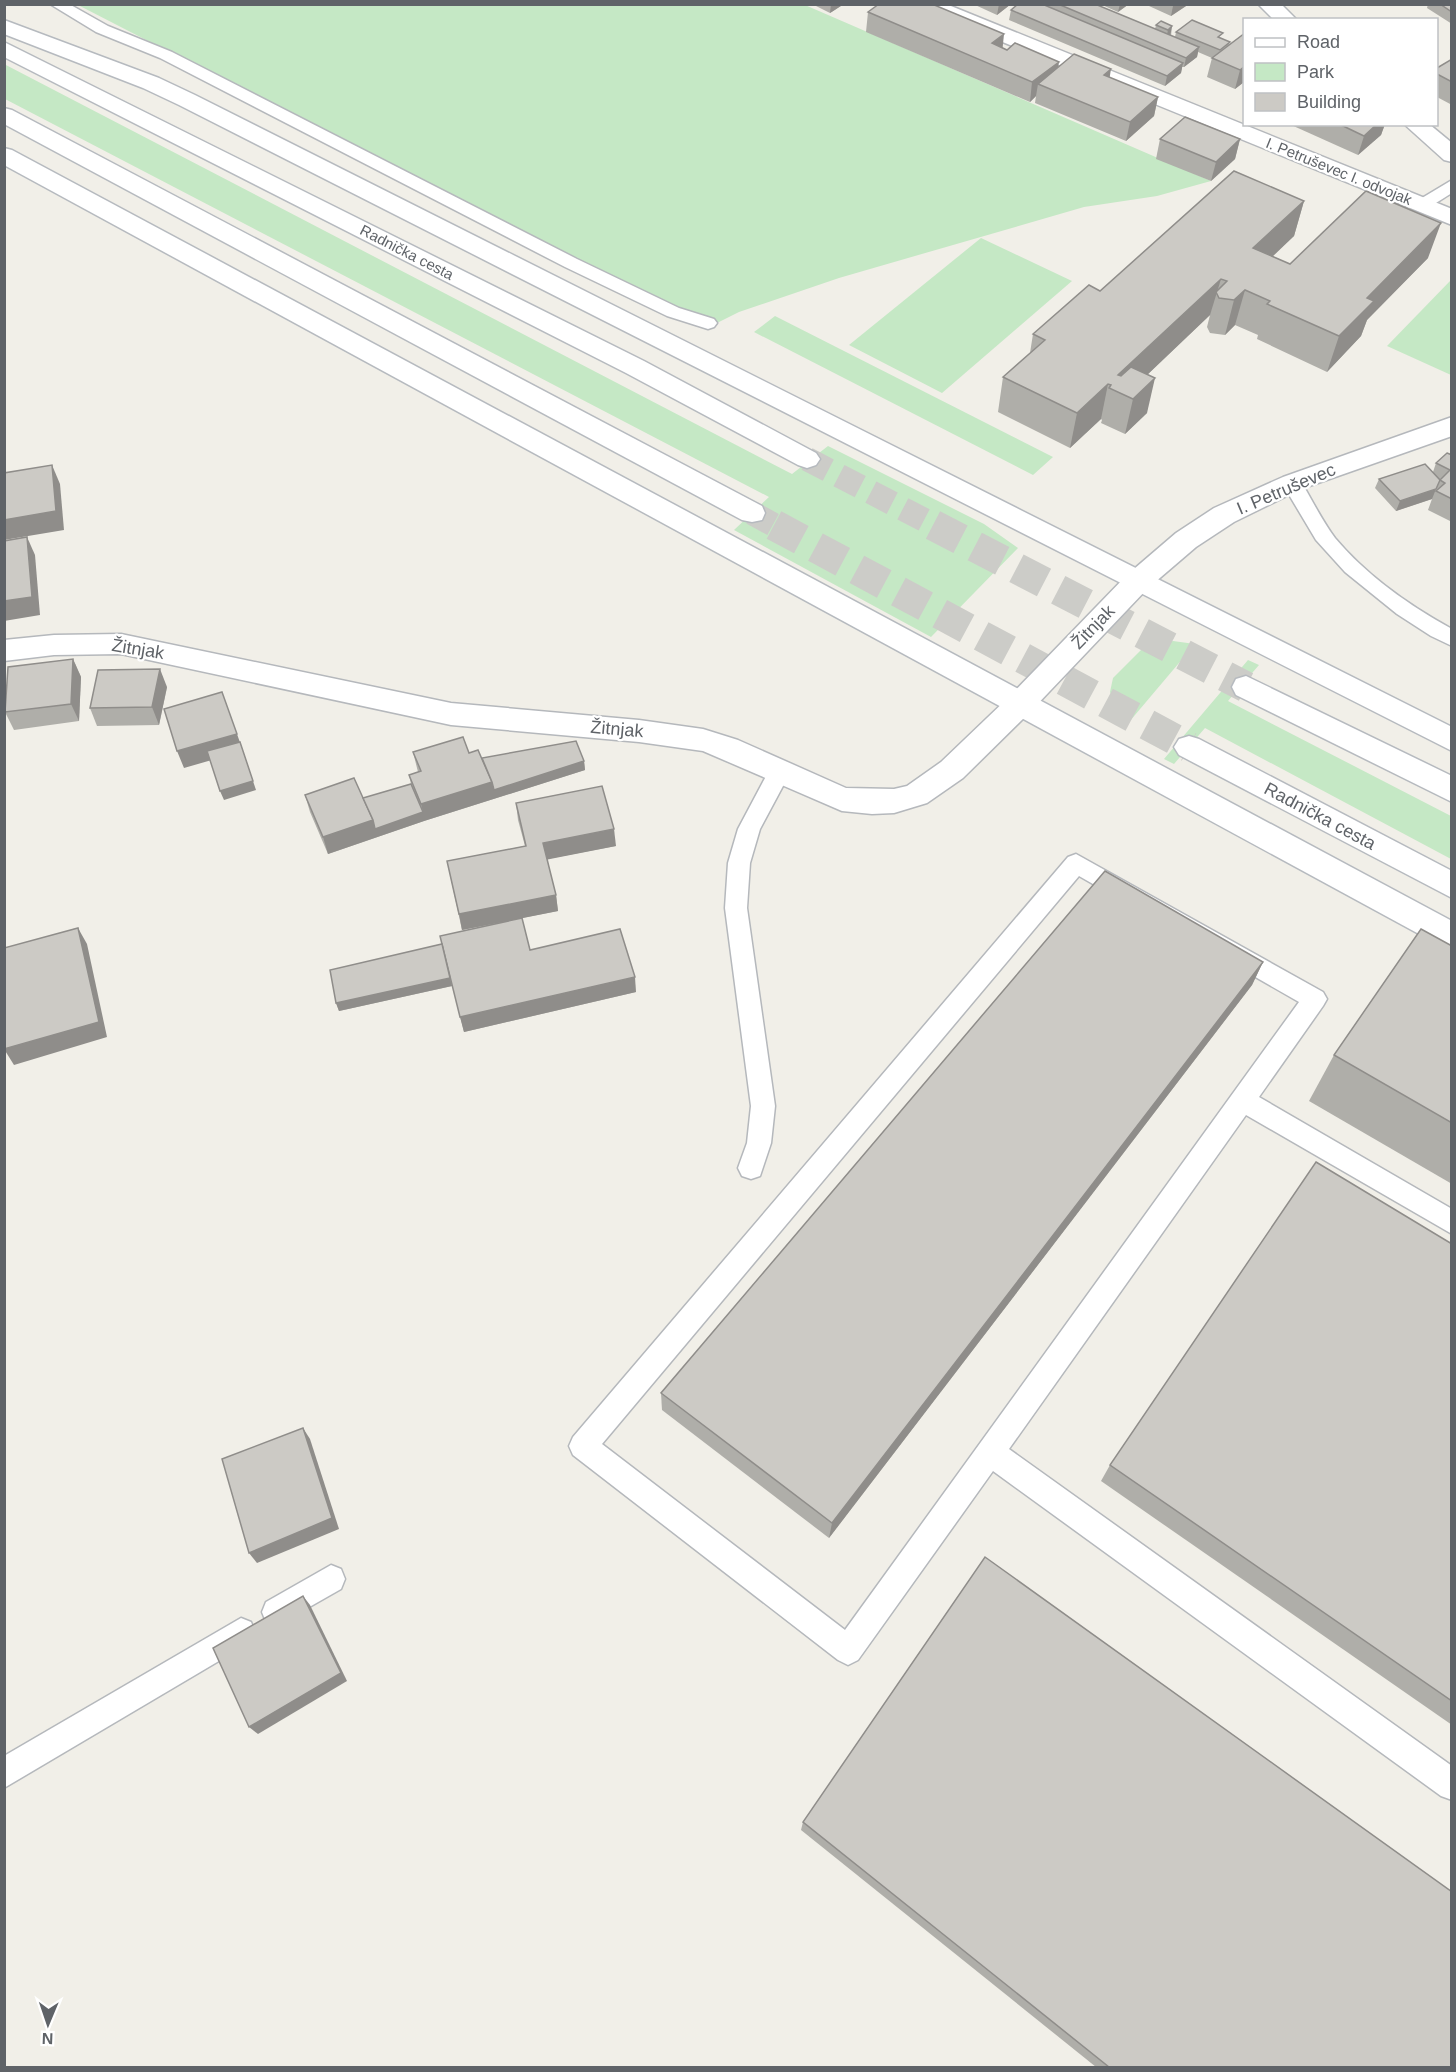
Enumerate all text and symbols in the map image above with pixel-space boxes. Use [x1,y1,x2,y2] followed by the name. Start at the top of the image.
[1243,18,1438,126] legend
[1297,32,1340,52] text: Road
[1297,62,1335,82] text: Park
[1297,92,1361,112] text: Building
[1264,134,1415,208] street label: I. Petruševec I. odvojak
[357,221,457,283] street label: Radnička cesta
[1234,459,1338,519] street label: I. Petruševec
[1067,600,1119,653] street label: Žitnjak
[110,635,167,663] street label: Žitnjak
[590,717,645,741] street label: Žitnjak
[1261,778,1380,854] street label: Radnička cesta
[18,1994,78,2054] north arrow
[41,2030,54,2047] text: N

